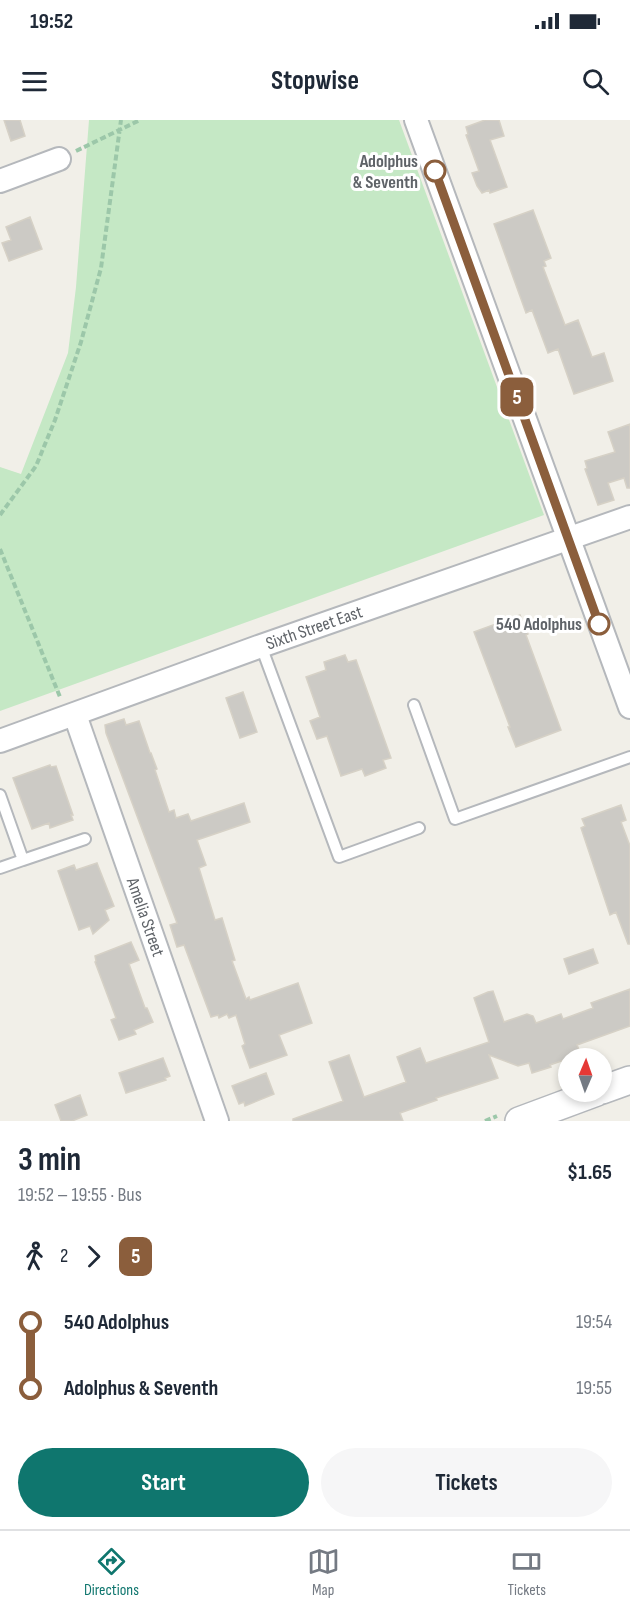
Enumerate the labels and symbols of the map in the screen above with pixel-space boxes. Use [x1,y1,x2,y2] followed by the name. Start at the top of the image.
[353,151,418,193] place label: Adolphus & Seventh
[424,160,446,182] marker: Adolphus & Seventh
[498,378,536,416] line badge: 5
[263,601,366,654] street label: Sixth Street East
[588,613,610,635] marker: 540 Adolphus
[496,614,582,635] place label: 540 Adolphus
[121,874,169,960] street label: Amelia Street
[558,1048,612,1102] north arrow

